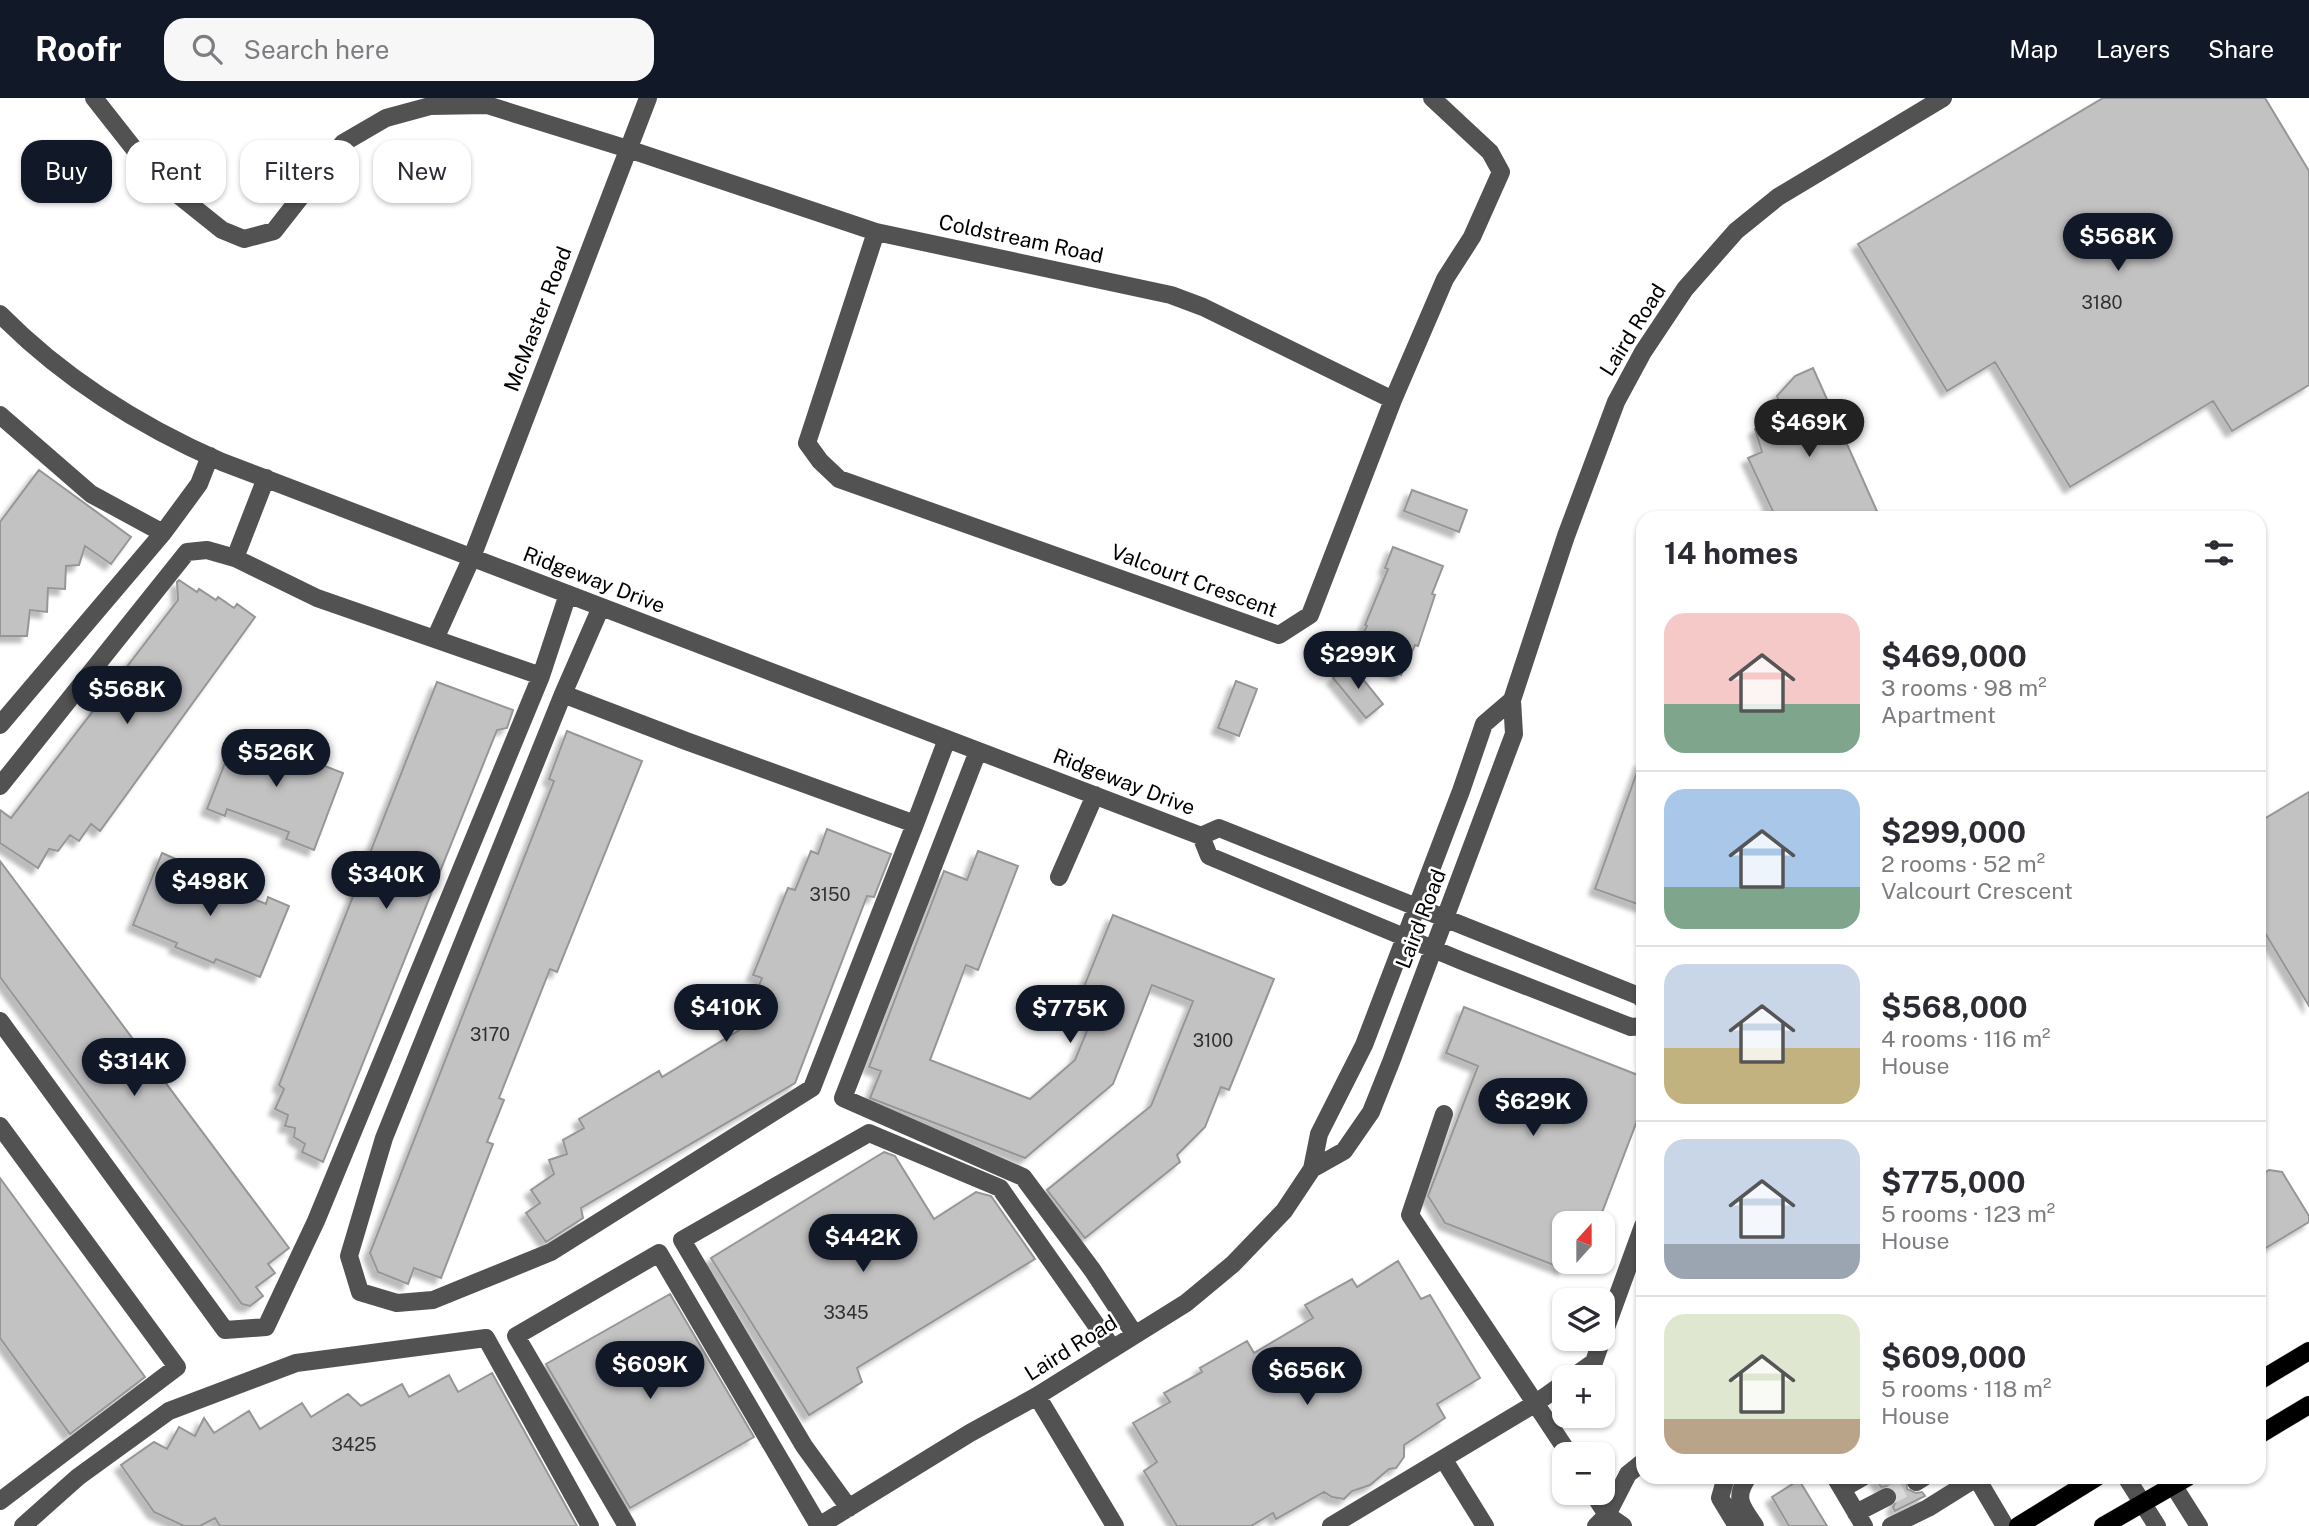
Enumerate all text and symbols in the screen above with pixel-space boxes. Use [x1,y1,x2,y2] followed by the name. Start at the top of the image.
[164,18,654,81] search box
[35,30,122,68] text: Roofr
[188,30,226,68] icon: search
[244,34,390,65] text: Search here
[2009,35,2058,63] text: Map
[2096,35,2170,63] text: Layers
[2208,35,2274,63] text: Share
[21,140,112,203] chip: Buy
[126,140,226,203] chip: Rent
[240,140,359,203] chip: Filters
[373,140,471,203] chip: New
[937,209,1106,268] street label: Coldstream Road
[2069,214,2167,273] pin: $568K
[2079,222,2157,249] text: $568K
[498,243,577,395] street label: McMaster Road
[1594,279,1671,381] street label: Laird Road
[2081,292,2123,313] house number: 3180
[1760,400,1858,459] pin: $469K
[1770,408,1848,435] text: $469K
[2200,534,2238,572] icon: filters
[1664,535,1798,571] text: 14 homes
[1107,539,1281,622] street label: Valcourt Crescent
[520,541,669,618] street label: Ridgeway Drive
[1309,632,1407,691] pin: $299K
[1881,638,2027,674] text: $469,000
[1320,640,1397,667] text: $299K
[1720,641,1804,725] icon: home
[78,666,176,726] pin: $568K
[1881,674,2047,701] text: 3 rooms · 98 m²
[88,675,166,702] text: $568K
[1881,701,1996,728] text: Apartment
[227,730,325,789] pin: $526K
[237,738,315,765] text: $526K
[1050,743,1199,820] street label: Ridgeway Drive
[1881,814,2026,850] text: $299,000
[1720,817,1804,901] icon: home
[1881,850,2045,877] text: 2 rooms · 52 m²
[337,852,435,911] pin: $340K
[161,858,259,918] pin: $498K
[347,860,425,887] text: $340K
[1390,866,1451,972] street label: Laird Road
[171,867,249,894] text: $498K
[1881,877,2073,904] text: Valcourt Crescent
[809,884,851,905] house number: 3150
[677,984,775,1044] pin: $410K
[1021,986,1119,1045] pin: $775K
[1881,989,2028,1025] text: $568,000
[1720,992,1804,1076] icon: home
[690,993,762,1020] text: $410K
[1032,994,1108,1021] text: $775K
[470,1024,510,1045] house number: 3170
[1881,1025,2050,1052] text: 4 rooms · 116 m²
[1193,1030,1233,1051] house number: 3100
[85,1038,183,1098] pin: $314K
[98,1047,170,1074] text: $314K
[1881,1052,1949,1079] text: House
[1484,1079,1582,1138] pin: $629K
[1494,1087,1572,1114] text: $629K
[1881,1164,2026,1200] text: $775,000
[1720,1167,1804,1251] icon: home
[1881,1200,2055,1227] text: 5 rooms · 123 m²
[1552,1211,1615,1274] north arrow
[1552,1211,1615,1505] map controls
[814,1214,912,1274] pin: $442K
[825,1223,901,1250] text: $442K
[1881,1227,1949,1254] text: House
[1552,1288,1615,1351] button: layers
[823,1302,869,1323] house number: 3345
[1020,1309,1122,1386] street label: Laird Road
[1881,1339,2026,1375] text: $609,000
[601,1342,699,1401] pin: $609K
[1720,1342,1804,1426] icon: home
[1258,1348,1356,1407] pin: $656K
[611,1350,689,1377] text: $609K
[1268,1356,1346,1383] text: $656K
[1552,1365,1615,1428] button: +
[1881,1375,2051,1402] text: 5 rooms · 118 m²
[1881,1402,1949,1429] text: House
[332,1434,376,1455] house number: 3425
[1552,1442,1615,1505] button: −

